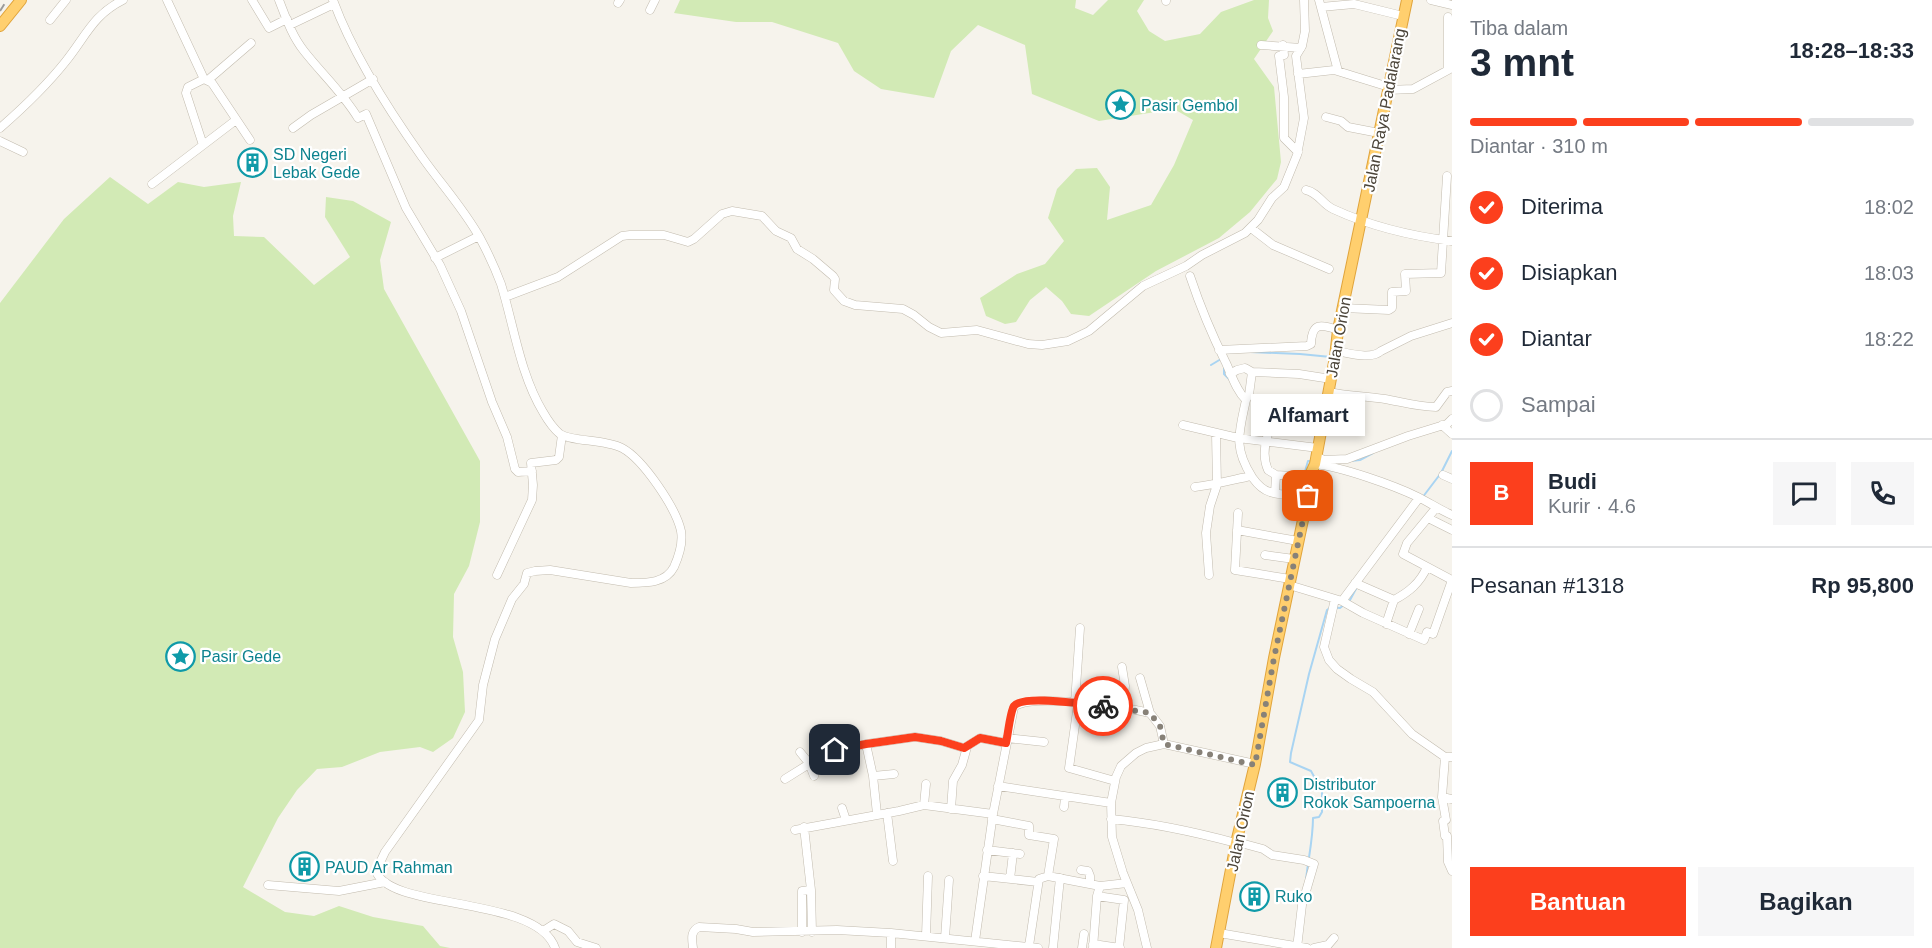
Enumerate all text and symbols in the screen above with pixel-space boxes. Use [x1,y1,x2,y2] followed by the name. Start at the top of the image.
[1470,17,1568,39] text: Tiba dalam
[1360,27,1409,193] street label: Jalan Raya Padalarang
[1789,38,1914,63] text: 18:28–18:33
[1470,41,1574,84] text: 3 mnt
[1104,89,1136,121] place icon: Pasir Gembol
[1141,97,1238,114] place label: Pasir Gembol
[1470,135,1608,157] text: Diantar · 310 m
[273,146,360,181] place label: SD Negeri Lebak Gede
[236,147,268,179] building icon: SD Negeri Lebak Gede
[1470,191,1503,224] icon: check
[1521,194,1603,219] text: Diterima
[1864,196,1914,218] text: 18:02
[1470,257,1503,290] icon: check
[1521,260,1618,285] text: Disiapkan
[1864,262,1914,284] text: 18:03
[1323,295,1354,379] street label: Jalan Orion
[1470,323,1503,356] icon: check
[1521,326,1592,351] text: Diantar
[1864,328,1914,350] text: 18:22
[1521,392,1596,417] text: Sampai
[1251,394,1365,436] callout: Alfamart
[1267,404,1349,426] text: Alfamart
[1773,462,1836,525] button: chat
[1851,462,1914,525] button: phone
[1548,469,1597,494] text: Budi
[1282,470,1333,521] pin
[1291,479,1324,512] icon: bag
[1494,480,1509,505] text: B
[1548,495,1636,517] text: Kurir · 4.6
[1470,573,1624,598] text: Pesanan #1318
[1811,573,1914,598] text: Rp 95,800
[164,640,196,672] place icon: Pasir Gede
[201,648,281,665] place label: Pasir Gede
[1073,676,1133,736] courier
[1087,690,1120,723] icon: bike
[809,724,860,775] pin
[818,733,851,766] icon: home
[1303,776,1436,811] place label: Distributor Rokok Sampoerna
[1266,777,1298,809] building icon: Distributor Rokok Sampoerna
[1224,789,1257,873] street label: Jalan Orion
[288,851,320,883] building icon: PAUD Ar Rahman
[325,859,453,876] place label: PAUD Ar Rahman
[1470,867,1686,936] button: Bantuan
[1698,867,1914,936] button: Bagikan
[1238,880,1270,912] building icon: Ruko
[1275,888,1312,905] place label: Ruko

